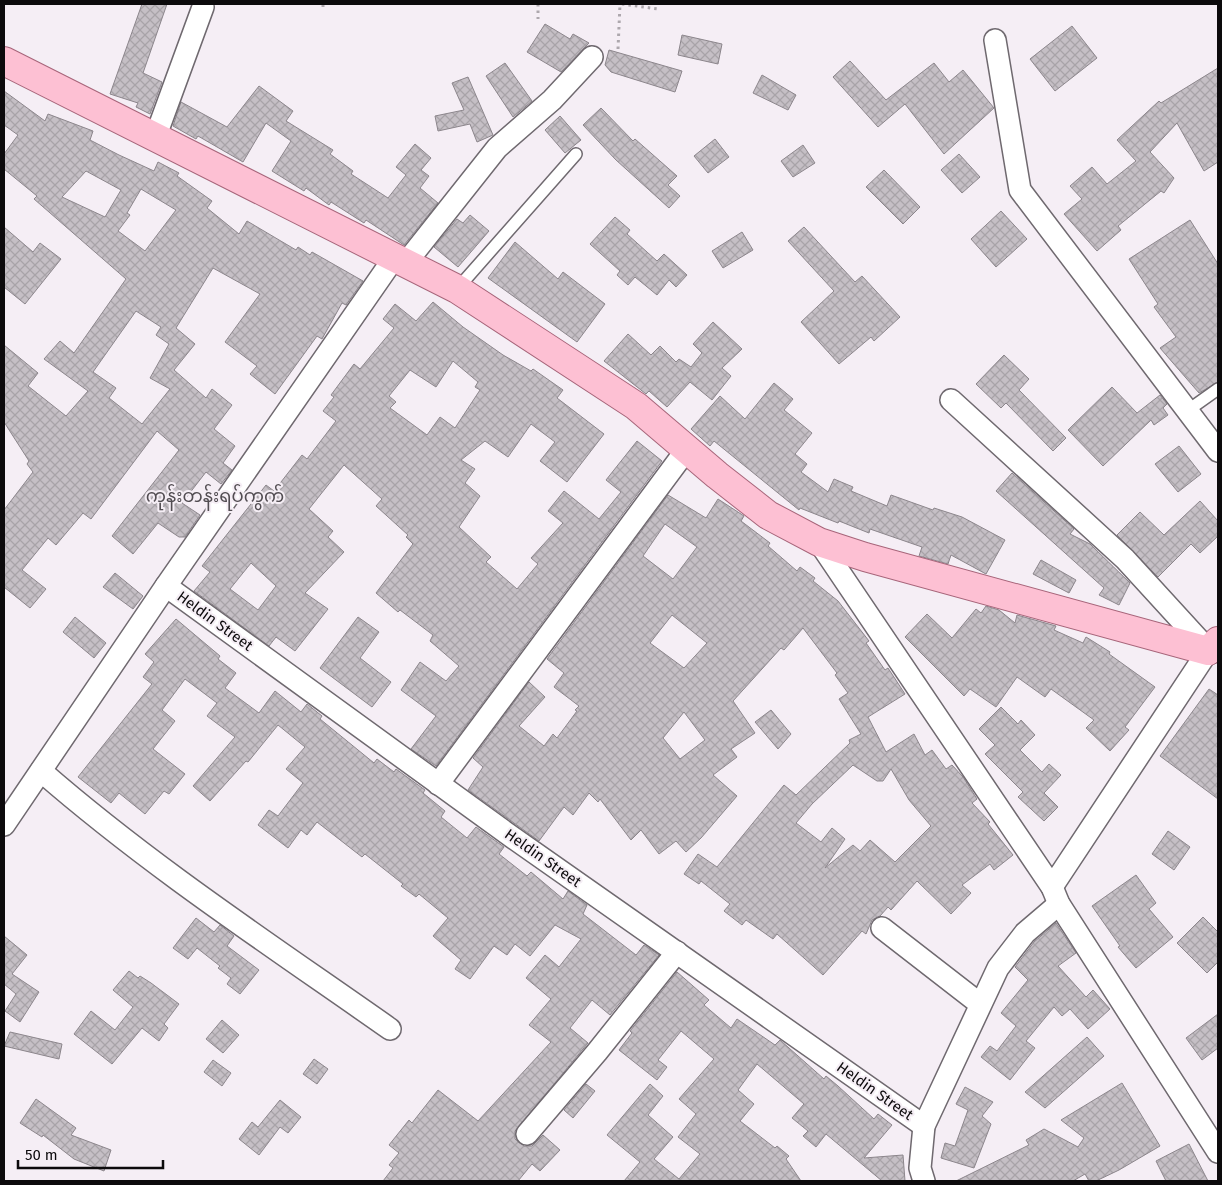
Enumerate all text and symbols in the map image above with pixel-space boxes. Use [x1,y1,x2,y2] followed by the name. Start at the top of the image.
[146,483,284,511] district label: ကုန်းတန်းရပ်ကွက်
[174,587,257,655] street label: Heldin Street
[501,825,585,891] street label: Heldin Street
[833,1058,917,1124] street label: Heldin Street
[18,1138,162,1170] scale bar
[25,1146,58,1164] text: 50 m

